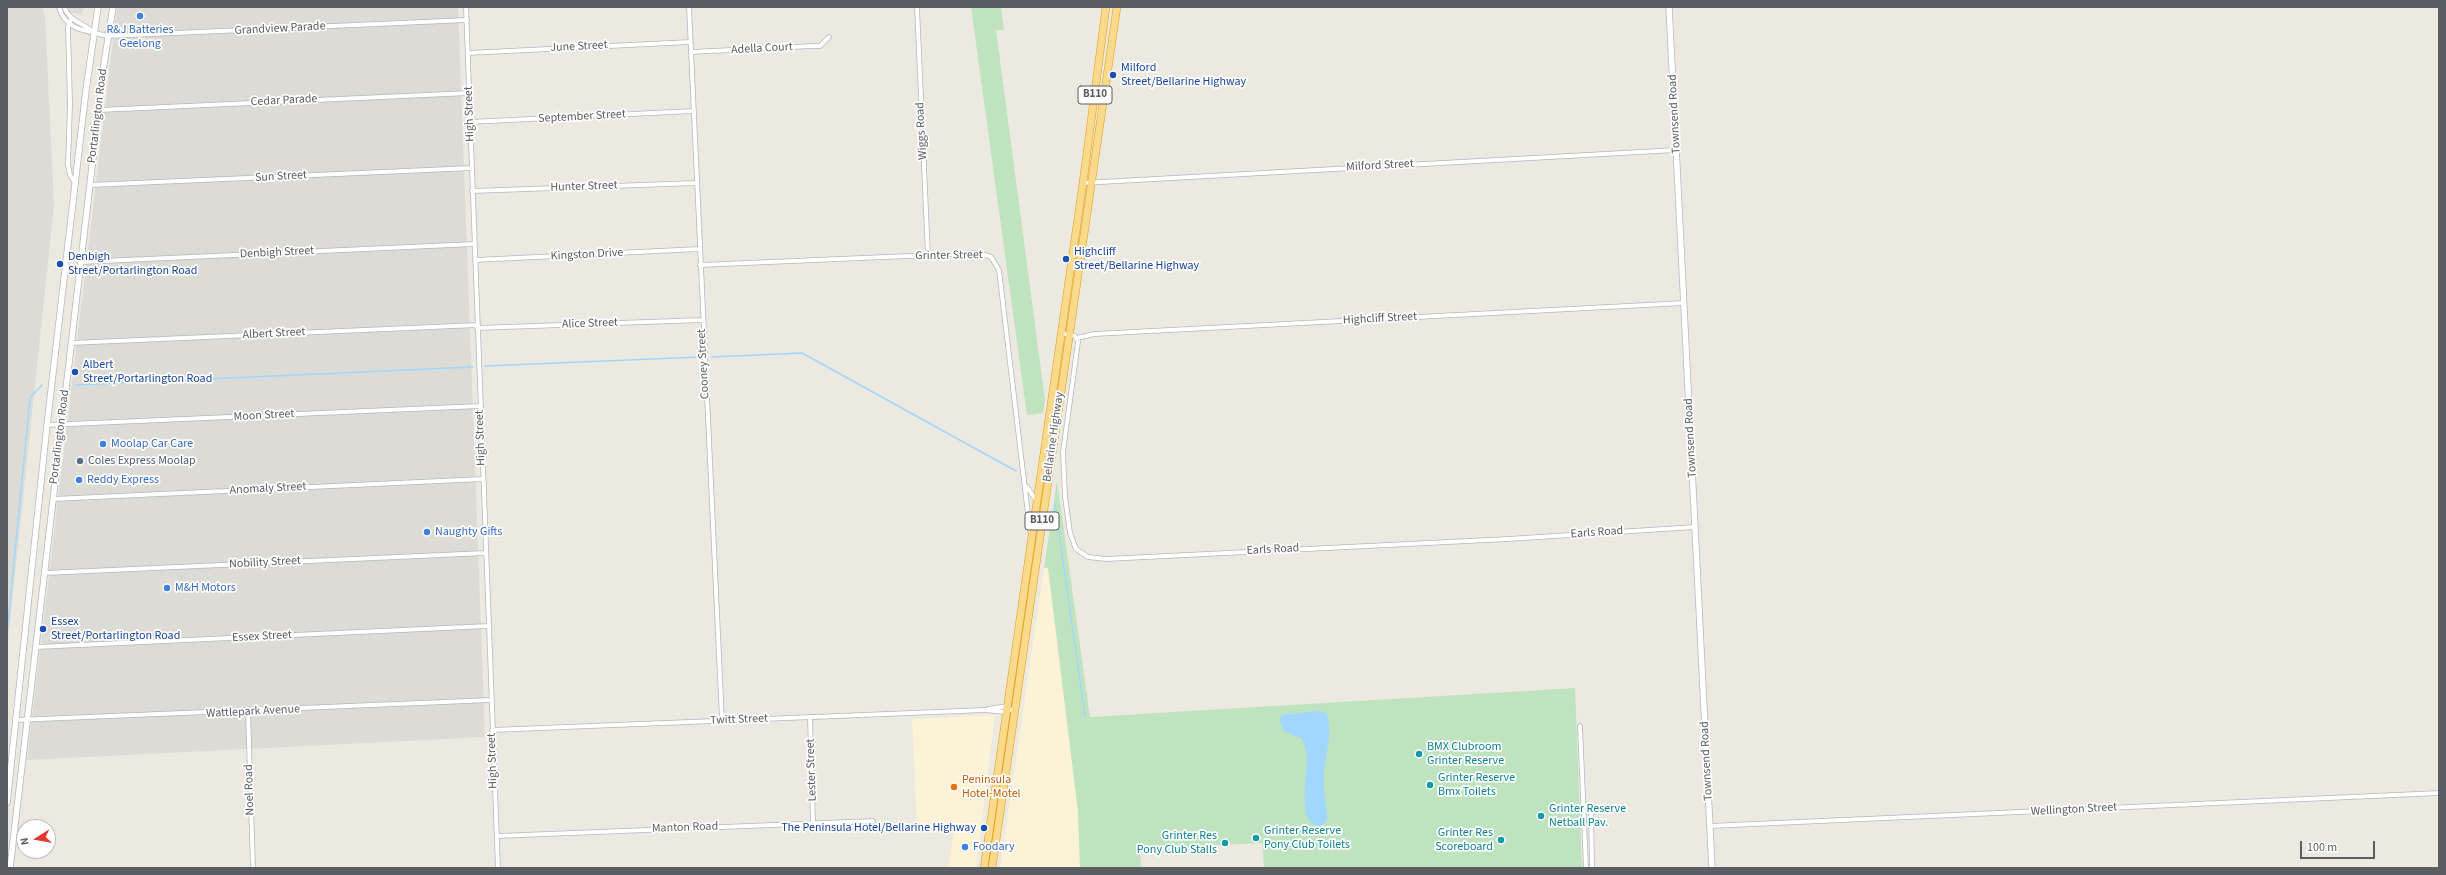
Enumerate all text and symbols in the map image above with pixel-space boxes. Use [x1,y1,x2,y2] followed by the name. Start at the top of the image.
[135,11,145,21] marker: R&J Batteries Geelong
[234,19,326,39] street label: Grandview Parade
[107,23,173,51] place label: R&J Batteries Geelong
[550,38,608,56] street label: June Street
[731,40,793,58] street label: Adella Court
[1121,61,1246,89] place label: Milford Street/Bellarine Highway
[85,68,111,164] street label: Portarlington Road
[1108,70,1118,80] marker: Milford Street/Bellarine Highway
[1666,74,1684,154] street label: Townsend Road
[462,86,478,142] street label: High Street
[1078,86,1112,104] road number: B110
[250,92,318,110] street label: Cedar Parade
[913,102,931,160] street label: Wiggs Road
[538,108,626,126] street label: September Street
[1346,157,1414,175] street label: Milford Street
[255,168,307,186] street label: Sun Street
[550,179,618,195] street label: Hunter Street
[239,244,315,262] street label: Denbigh Street
[1074,245,1199,273] place label: Highcliff Street/Bellarine Highway
[550,246,624,264] street label: Kingston Drive
[915,248,983,264] street label: Grinter Street
[68,250,197,278] place label: Denbigh Street/Portarlington Road
[1061,254,1071,264] marker: Highcliff Street/Bellarine Highway
[55,259,65,269] marker: Denbigh Street/Portarlington Road
[1343,310,1417,328] street label: Highcliff Street
[562,316,618,332] street label: Alice Street
[242,325,306,343] street label: Albert Street
[695,328,713,400] street label: Cooney Street
[83,358,212,386] place label: Albert Street/Portarlington Road
[70,367,80,377] marker: Albert Street/Portarlington Road
[47,389,73,485] street label: Portarlington Road
[1041,391,1067,483] street label: Bellarine Highway
[1682,398,1700,478] street label: Townsend Road
[233,407,295,425] street label: Moon Street
[473,410,489,466] street label: High Street
[111,437,193,451] place label: Moolap Car Care
[98,439,108,449] marker: Moolap Car Care
[88,454,196,468] place label: Coles Express Moolap
[75,456,85,466] marker: Coles Express Moolap
[87,473,159,487] place label: Reddy Express
[74,475,84,485] marker: Reddy Express
[229,480,307,498] street label: Anomaly Street
[1025,512,1059,530] road number: B110
[1570,524,1624,542] street label: Earls Road
[435,525,502,539] place label: Naughty Gifts
[422,527,432,537] marker: Naughty Gifts
[1246,541,1300,559] street label: Earls Road
[229,554,301,572] street label: Nobility Street
[175,581,236,595] place label: M&H Motors
[162,583,172,593] marker: M&H Motors
[51,615,180,643] place label: Essex Street/Portarlington Road
[38,624,48,634] marker: Essex Street/Portarlington Road
[232,628,292,646] street label: Essex Street
[206,702,300,722] street label: Wattlepark Avenue
[710,712,768,728] street label: Twitt Street
[1698,721,1716,801] street label: Townsend Road
[485,733,501,789] street label: High Street
[804,738,820,802] street label: Lester Street
[1427,740,1504,768] place label: BMX Clubroom Grinter Reserve
[1414,749,1424,759] marker: BMX Clubroom Grinter Reserve
[242,764,258,816] street label: Noel Road
[1438,771,1515,799] place label: Grinter Reserve Bmx Toilets
[962,773,1021,801] place label: Peninsula Hotel-Motel
[1425,780,1435,790] marker: Grinter Reserve Bmx Toilets
[949,782,959,792] marker: Peninsula Hotel-Motel
[2030,801,2118,819] street label: Wellington Street
[1549,802,1626,830] place label: Grinter Reserve Netball Pav.
[1536,811,1546,821] marker: Grinter Reserve Netball Pav.
[16,819,56,859] north arrow
[652,820,718,836] street label: Manton Road
[781,821,976,835] place label: The Peninsula Hotel/Bellarine Highway
[979,823,989,833] marker: The Peninsula Hotel/Bellarine Highway
[1264,824,1350,852] place label: Grinter Reserve Pony Club Toilets
[1435,826,1493,854] place label: Grinter Res Scoreboard
[1137,829,1217,857] place label: Grinter Res Pony Club Stalls
[1251,833,1261,843] marker: Grinter Reserve Pony Club Toilets
[2302,833,2377,859] scale bar
[1496,835,1506,845] marker: Grinter Res Scoreboard
[17,836,33,846] text: N
[1220,838,1230,848] marker: Grinter Res Pony Club Stalls
[2307,839,2337,856] text: 100 m
[973,840,1015,854] place label: Foodary
[960,842,970,852] marker: Foodary

